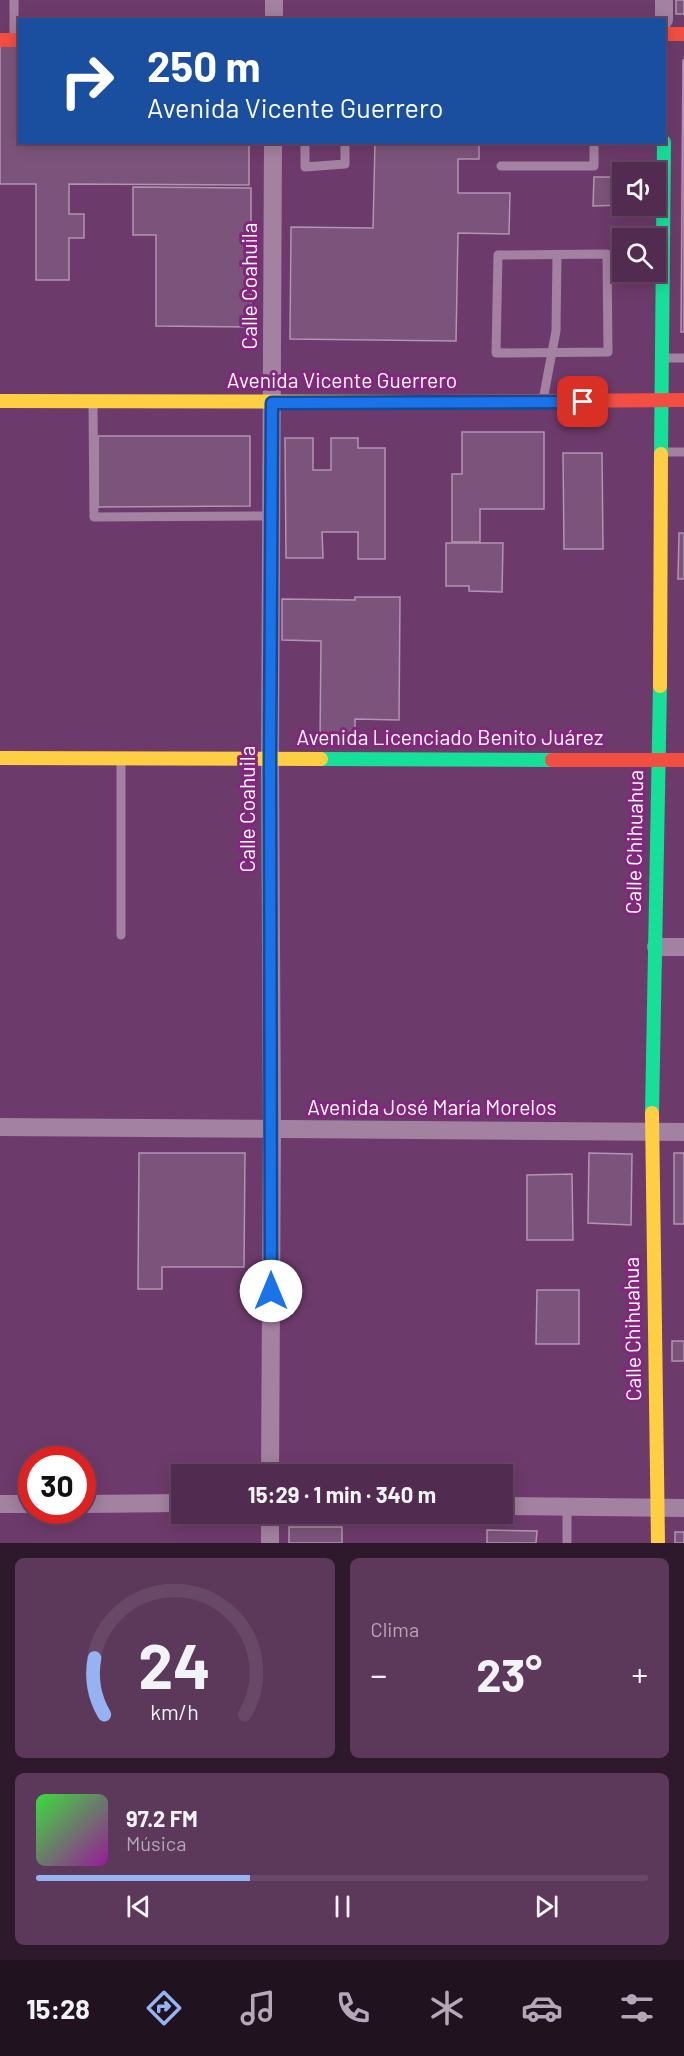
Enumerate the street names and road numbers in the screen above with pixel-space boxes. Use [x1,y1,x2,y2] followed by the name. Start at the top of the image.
[236,223,261,349] street label: Calle Coahuila
[227,367,457,392] street label: Avenida Vicente Guerrero
[297,724,603,749] street label: Avenida Licenciado Benito Juárez
[234,746,259,872] street label: Calle Coahuila
[620,770,647,914] street label: Calle Chihuahua
[307,1094,557,1119] street label: Avenida José María Morelos
[618,1257,645,1401] street label: Calle Chihuahua

